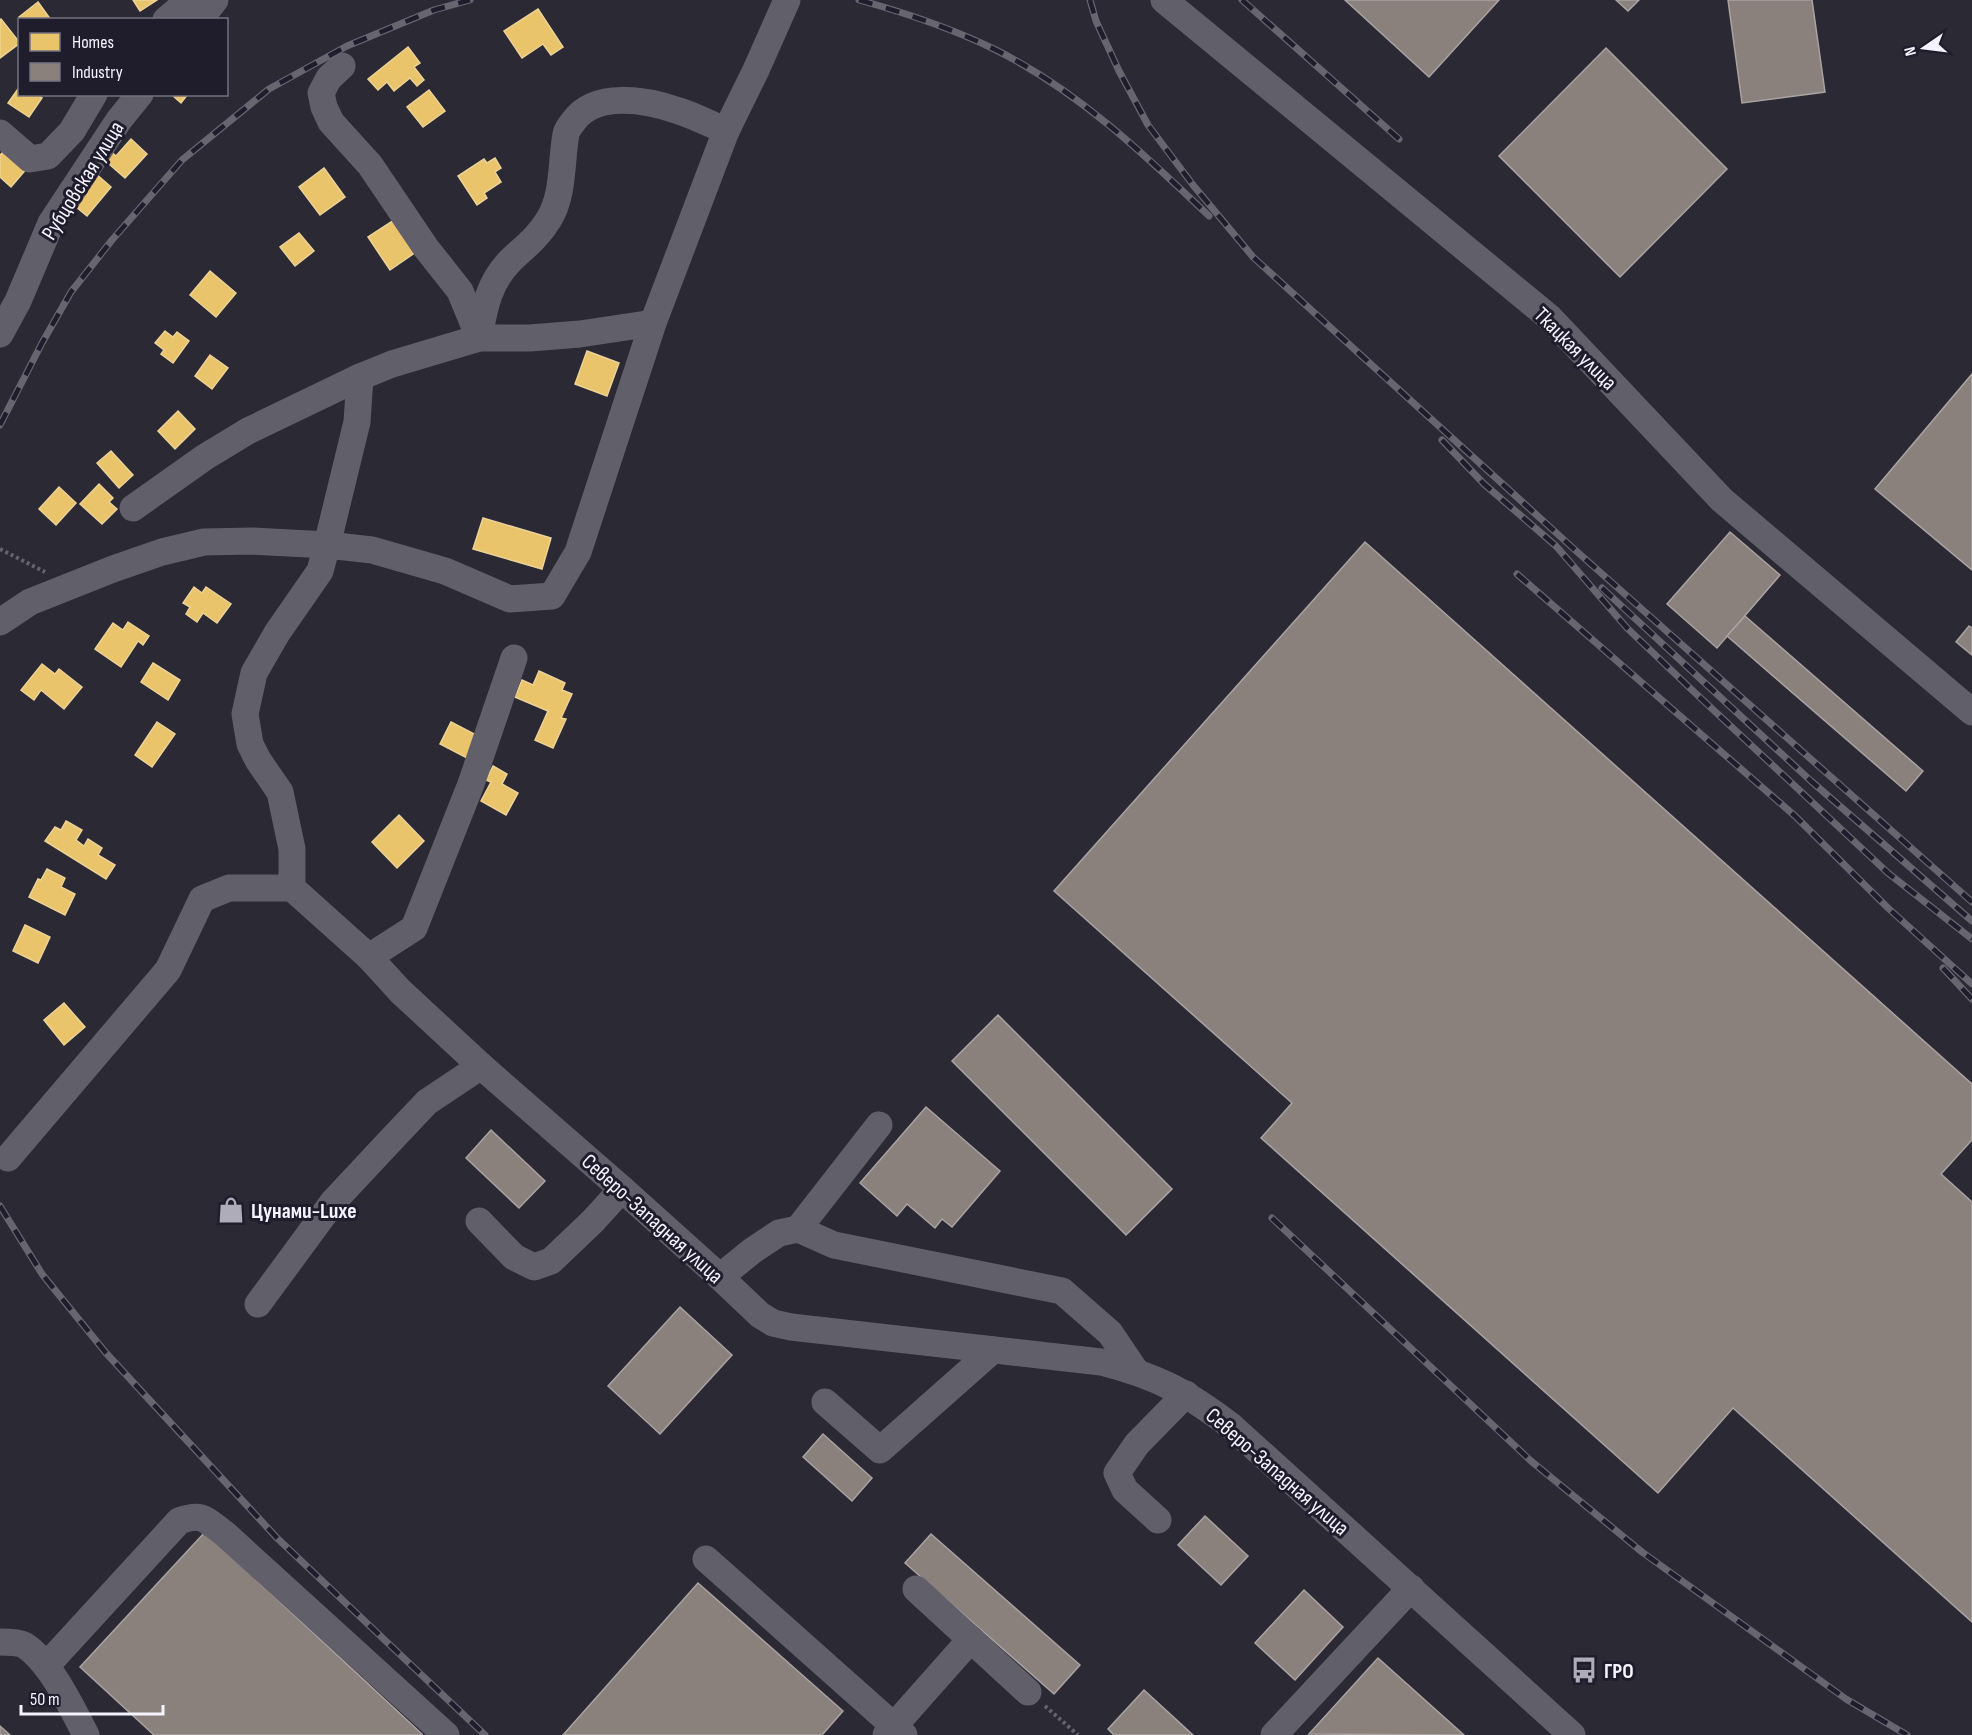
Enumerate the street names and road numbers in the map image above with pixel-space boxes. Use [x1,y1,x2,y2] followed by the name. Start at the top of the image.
[36,116,130,245] street label: Рубцовская улица
[1528,302,1622,396] street label: Ткацкая улица
[576,1148,728,1290] street label: Северо-Западная улица
[1200,1402,1354,1542] street label: Северо-Западная улица

